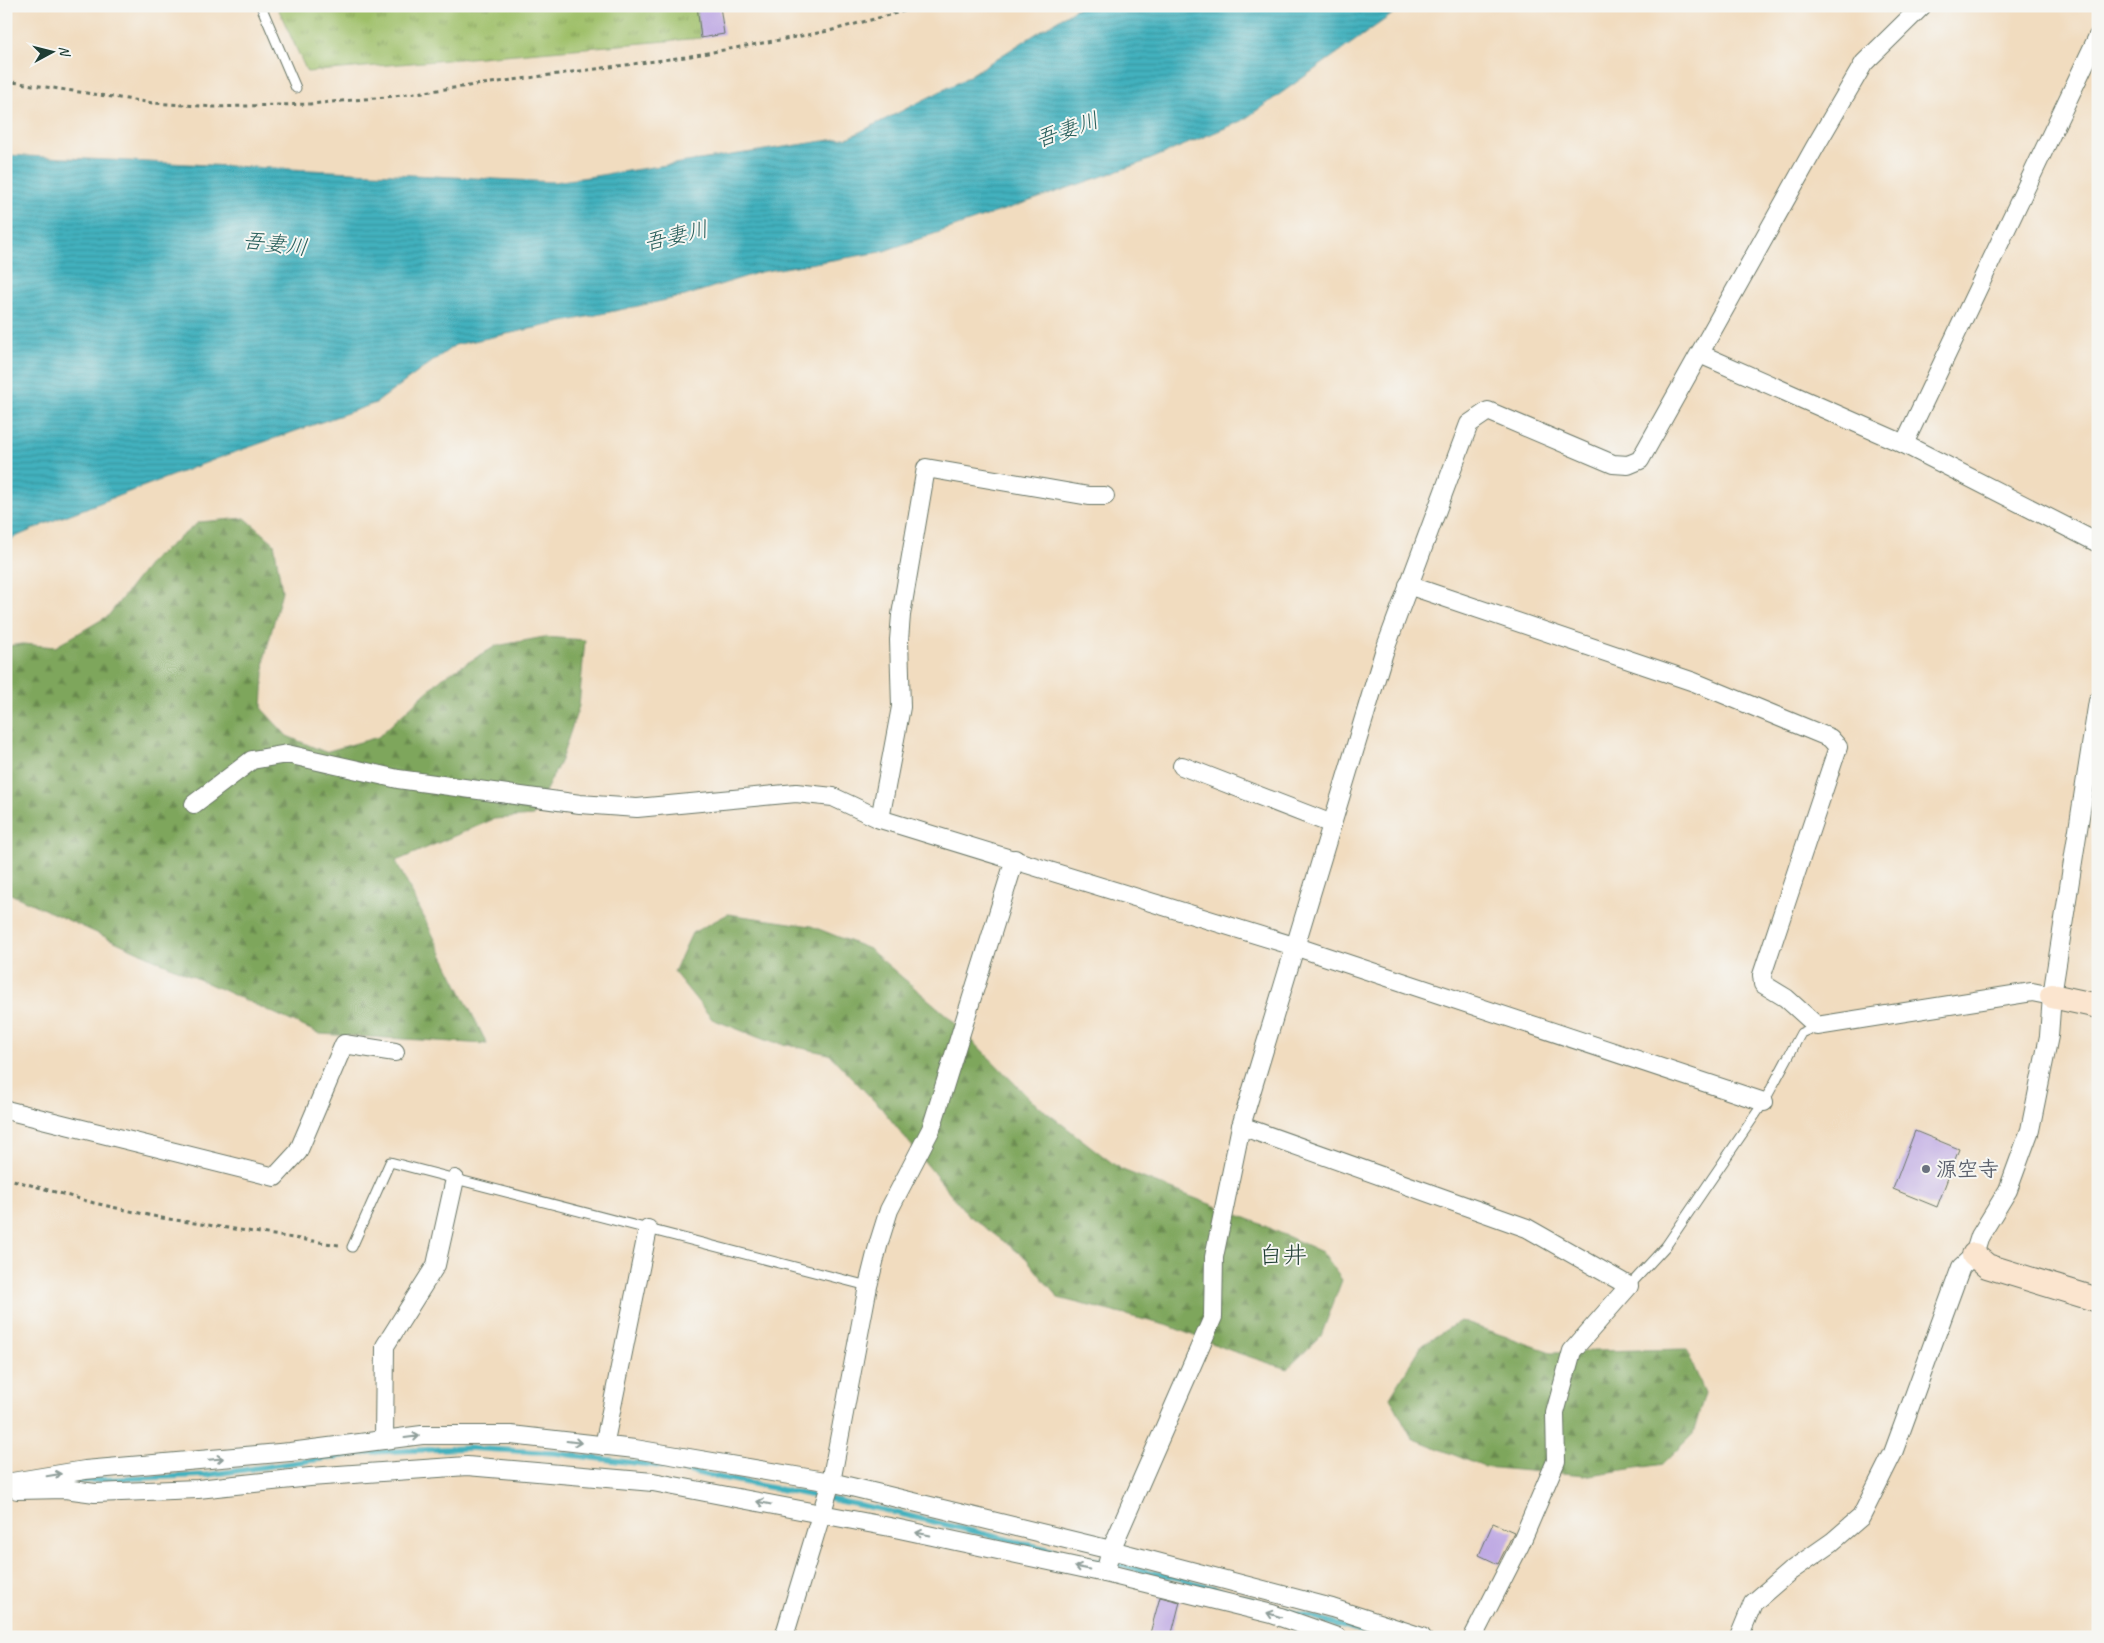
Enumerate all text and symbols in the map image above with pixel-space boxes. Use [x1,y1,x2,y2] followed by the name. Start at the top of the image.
[28,28,78,78] north arrow
[55,45,74,58] text: N
[1031,106,1103,154] water label: 吾妻川
[641,215,711,257] water label: 吾妻川
[241,226,309,262] water label: 吾妻川
[1936,1156,1999,1182] place label: 源空寺
[1920,1163,1932,1175] marker: 源空寺
[1259,1240,1307,1270] district label: 白井
[404,1432,420,1442] one-way arrow
[566,1437,582,1447] one-way arrow
[208,1454,224,1464] one-way arrow
[46,1470,62,1480] one-way arrow
[756,1498,772,1507] one-way arrow
[916,1529,932,1538] one-way arrow
[1075,1563,1091,1572] one-way arrow
[1266,1610,1282,1620] one-way arrow

